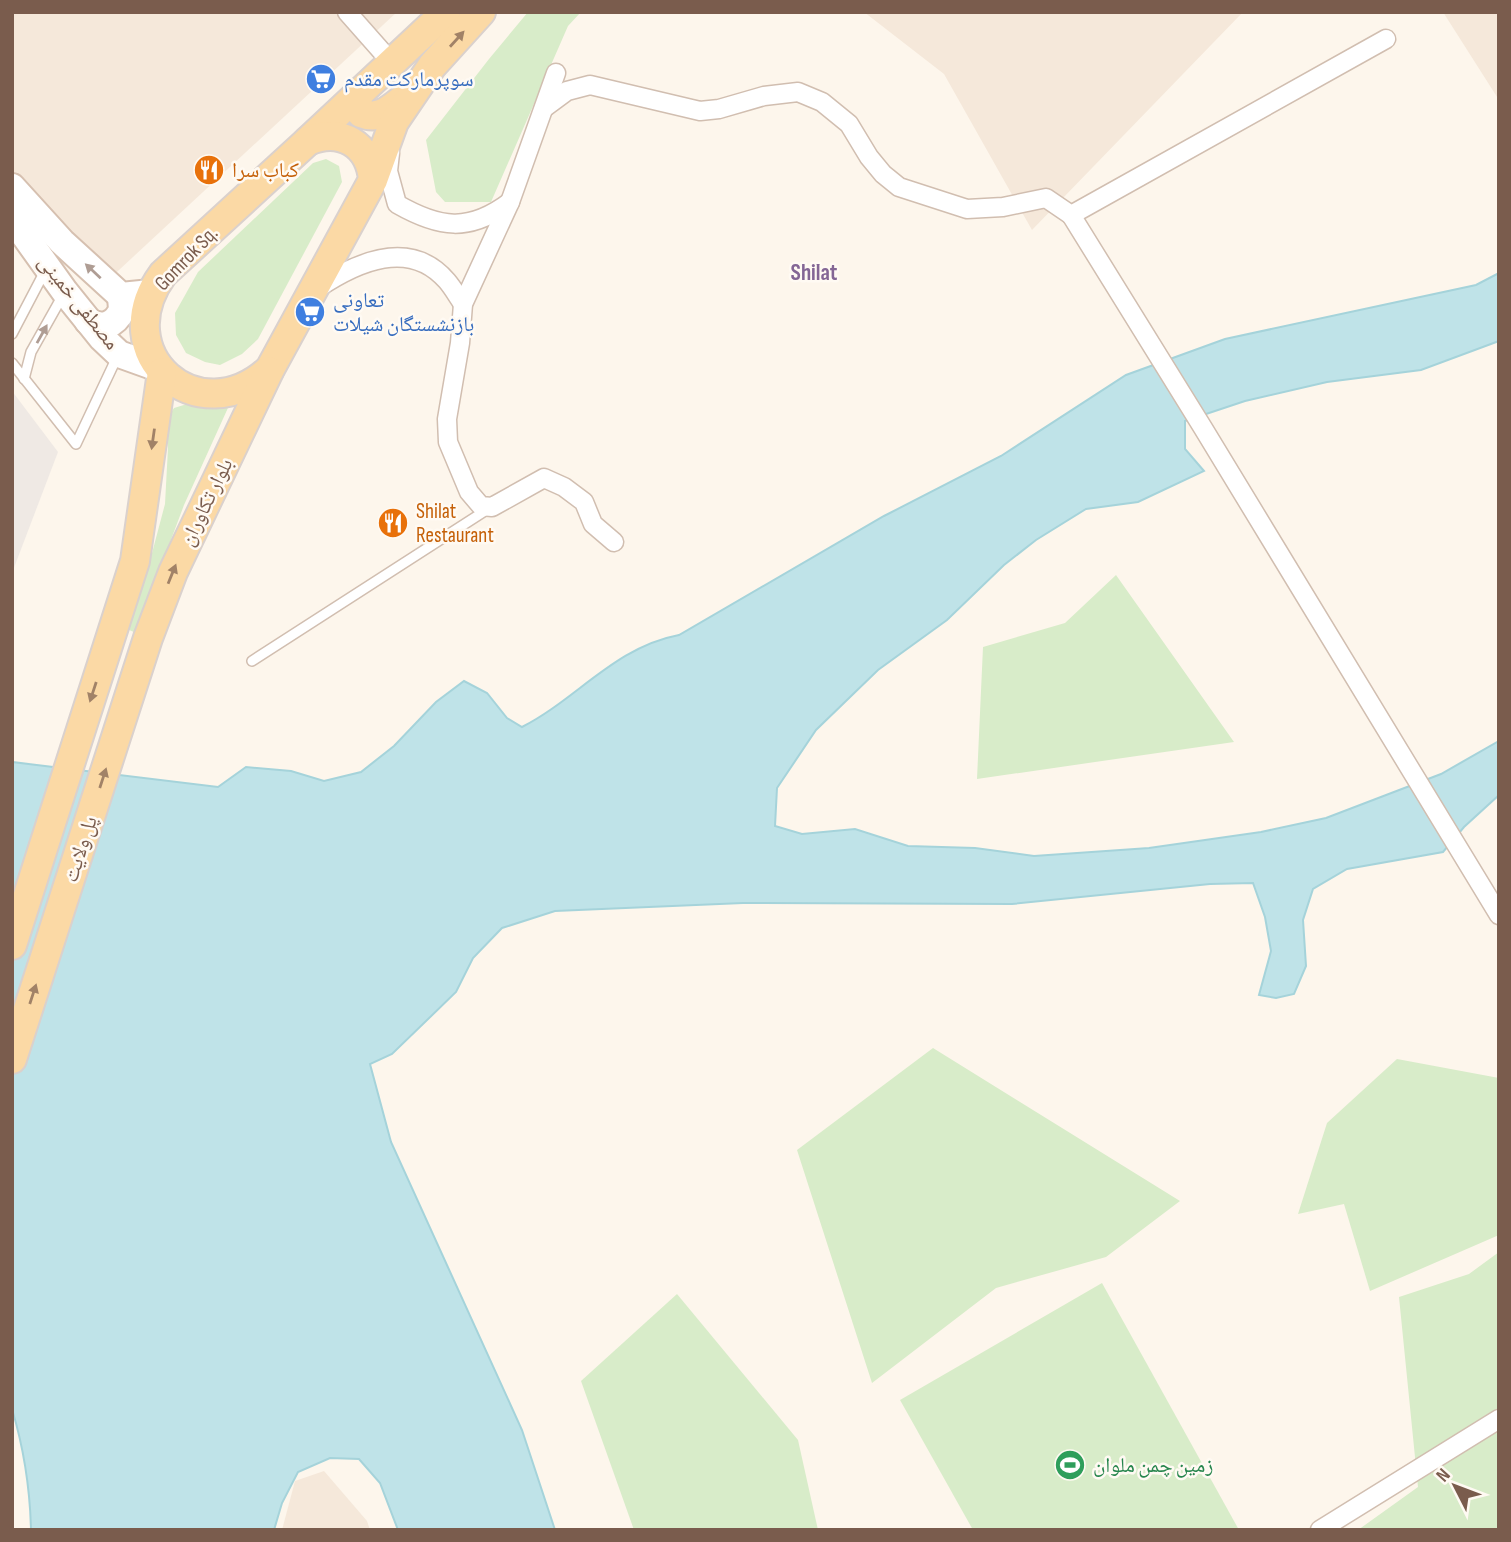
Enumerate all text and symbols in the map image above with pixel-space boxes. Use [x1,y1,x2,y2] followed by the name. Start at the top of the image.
[449,30,465,48] one-way arrow
[304,62,338,96] supermarket icon: سوپرمارکت مقدم
[344,67,473,93] place label: سوپرمارکت مقدم
[192,153,226,187] restaurant icon: کباب سرا
[232,158,299,183] place label: کباب سرا
[150,221,223,296] street label: Gomrok Sq.
[33,250,125,355] street label: مصطفی خمینی
[791,259,838,287] district label: Shilat
[85,263,102,279] one-way arrow
[333,288,474,337] place label: تعاونی بازنشستگان شیلات
[293,295,327,329] supermarket icon: تعاونی بازنشستگان شیلات
[36,325,48,344] one-way arrow
[147,429,158,451] one-way arrow
[174,454,238,550] street label: بلوار تکاوران
[416,499,494,548] place label: Shilat Restaurant
[376,506,410,540] restaurant icon: Shilat Restaurant
[167,563,178,584] one-way arrow
[87,681,98,702] one-way arrow
[98,767,109,788] one-way arrow
[58,813,103,885] street label: پل ولایت
[28,984,39,1005] one-way arrow
[1053,1448,1087,1482] sports icon: زمین چمن ملوان
[1420,1451,1490,1521] north arrow
[1093,1453,1213,1478] place label: زمین چمن ملوان
[1432,1464,1455,1487] text: N

